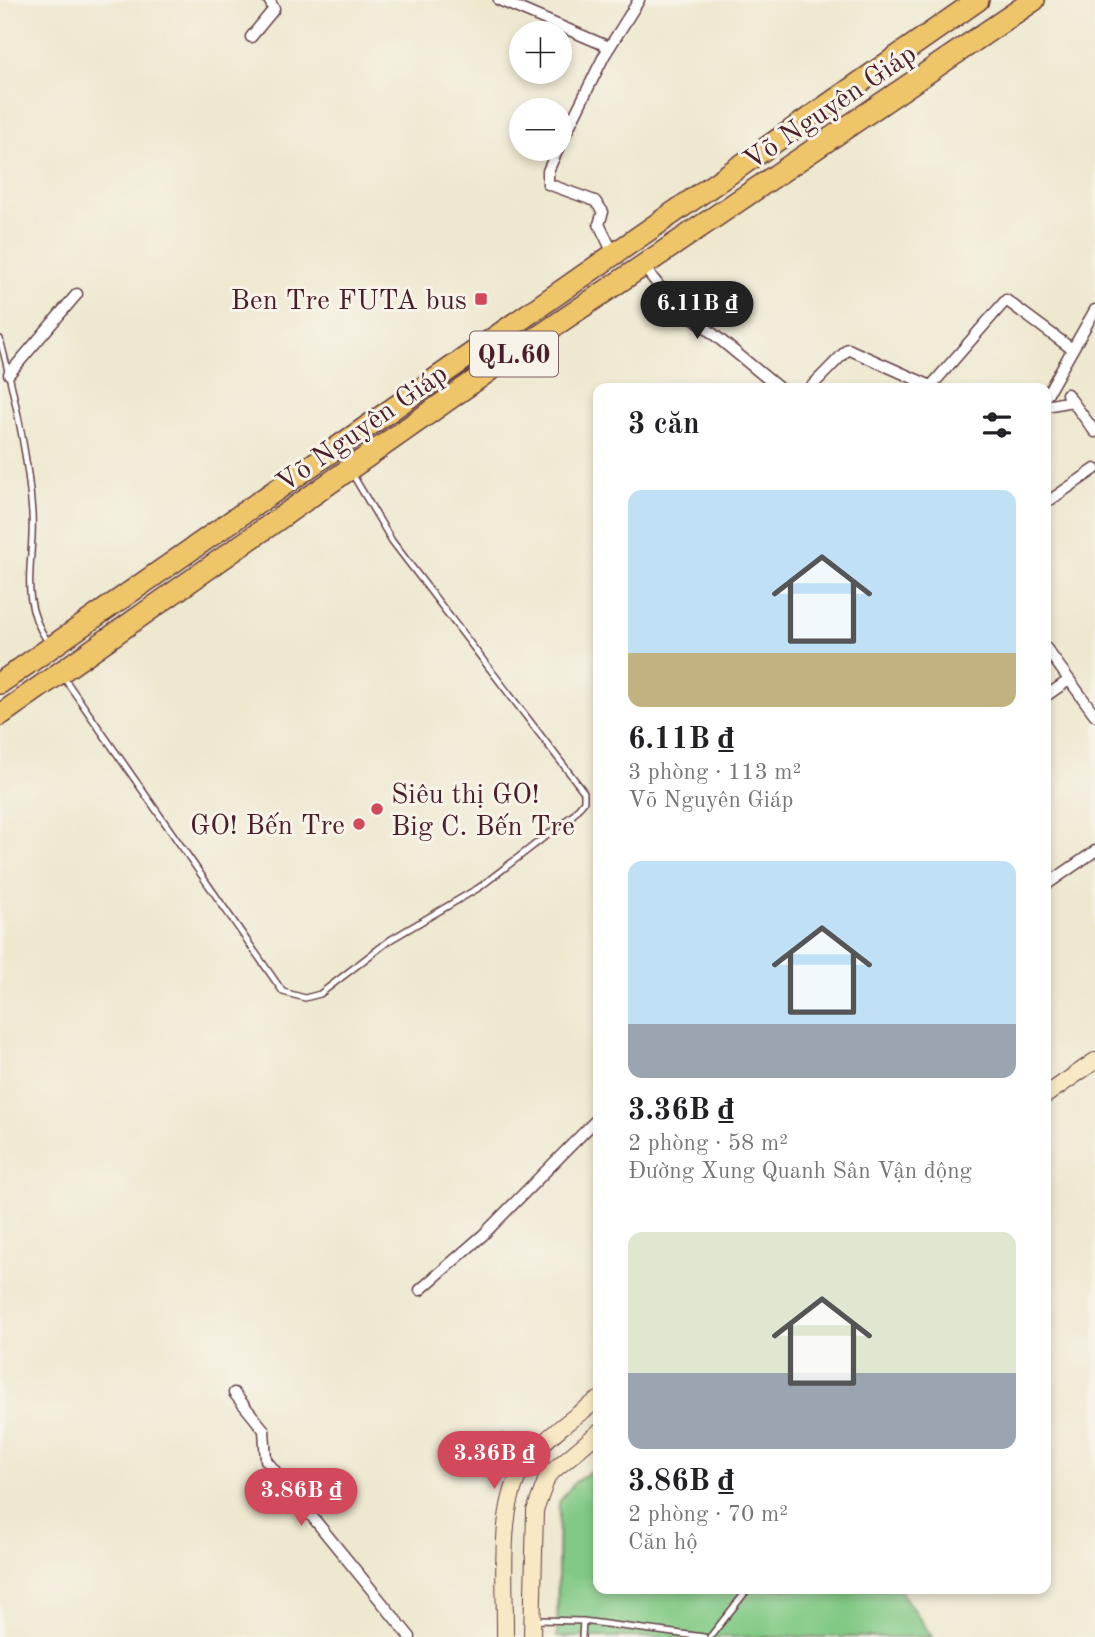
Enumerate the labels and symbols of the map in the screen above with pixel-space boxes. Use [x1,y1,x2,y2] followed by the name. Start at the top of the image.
[739,41,922,176] street label: Võ Nguyên Giáp
[632,282,762,341] pin: 6.11B ₫
[230,288,467,316] place label: Ben Tre FUTA bus
[473,291,489,307] marker: Ben Tre FUTA bus
[470,332,558,376] road number: QL.60
[272,360,453,499] street label: Võ Nguyên Giáp
[391,782,575,842] place label: Siêu thị GO! Big C. Bến Tre
[369,801,385,817] marker: Siêu thị GO! Big C. Bến Tre
[190,812,345,841] place label: GO! Bến Tre
[351,816,367,832] marker: GO! Bến Tre
[429,1432,559,1491] pin: 3.36B ₫
[236,1468,366,1528] pin: 3.86B ₫

